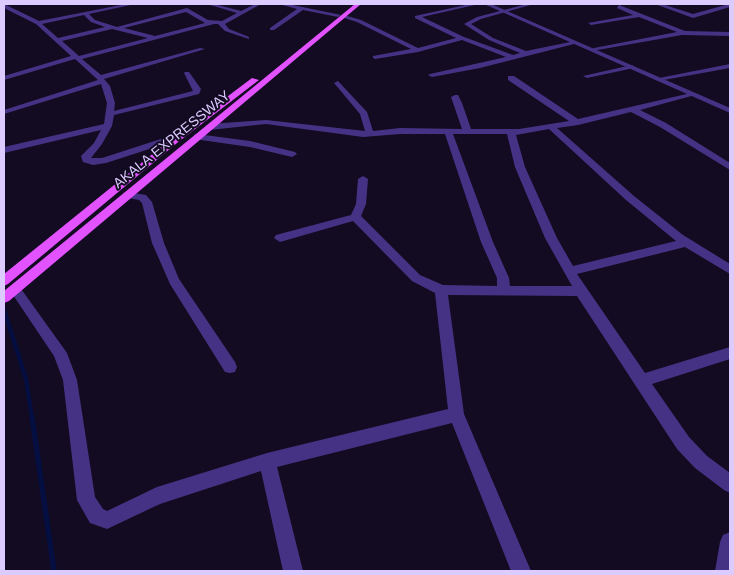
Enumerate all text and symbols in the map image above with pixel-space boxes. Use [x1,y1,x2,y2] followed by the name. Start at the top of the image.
[110,88,234,192] street label: AKALA EXPRESSWAY

